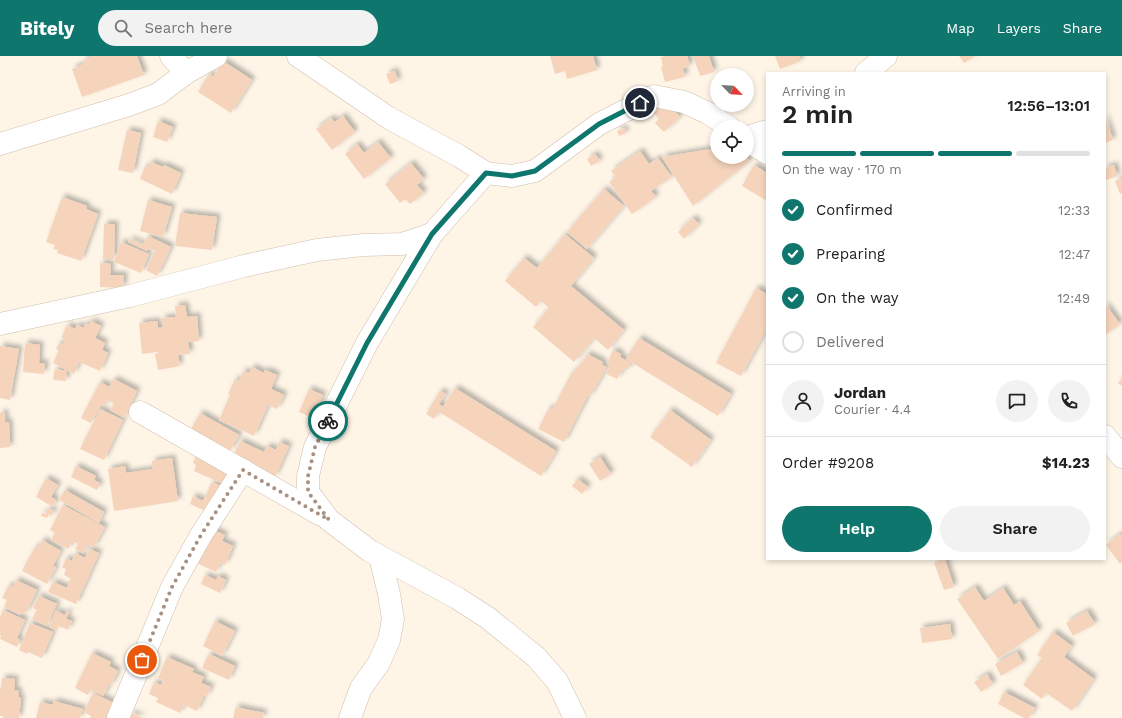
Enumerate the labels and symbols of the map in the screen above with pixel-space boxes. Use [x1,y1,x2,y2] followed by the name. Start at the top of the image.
[710,68,754,112] north arrow
[623,86,657,120] pin
[308,401,348,441] courier
[125,643,159,677] pin

